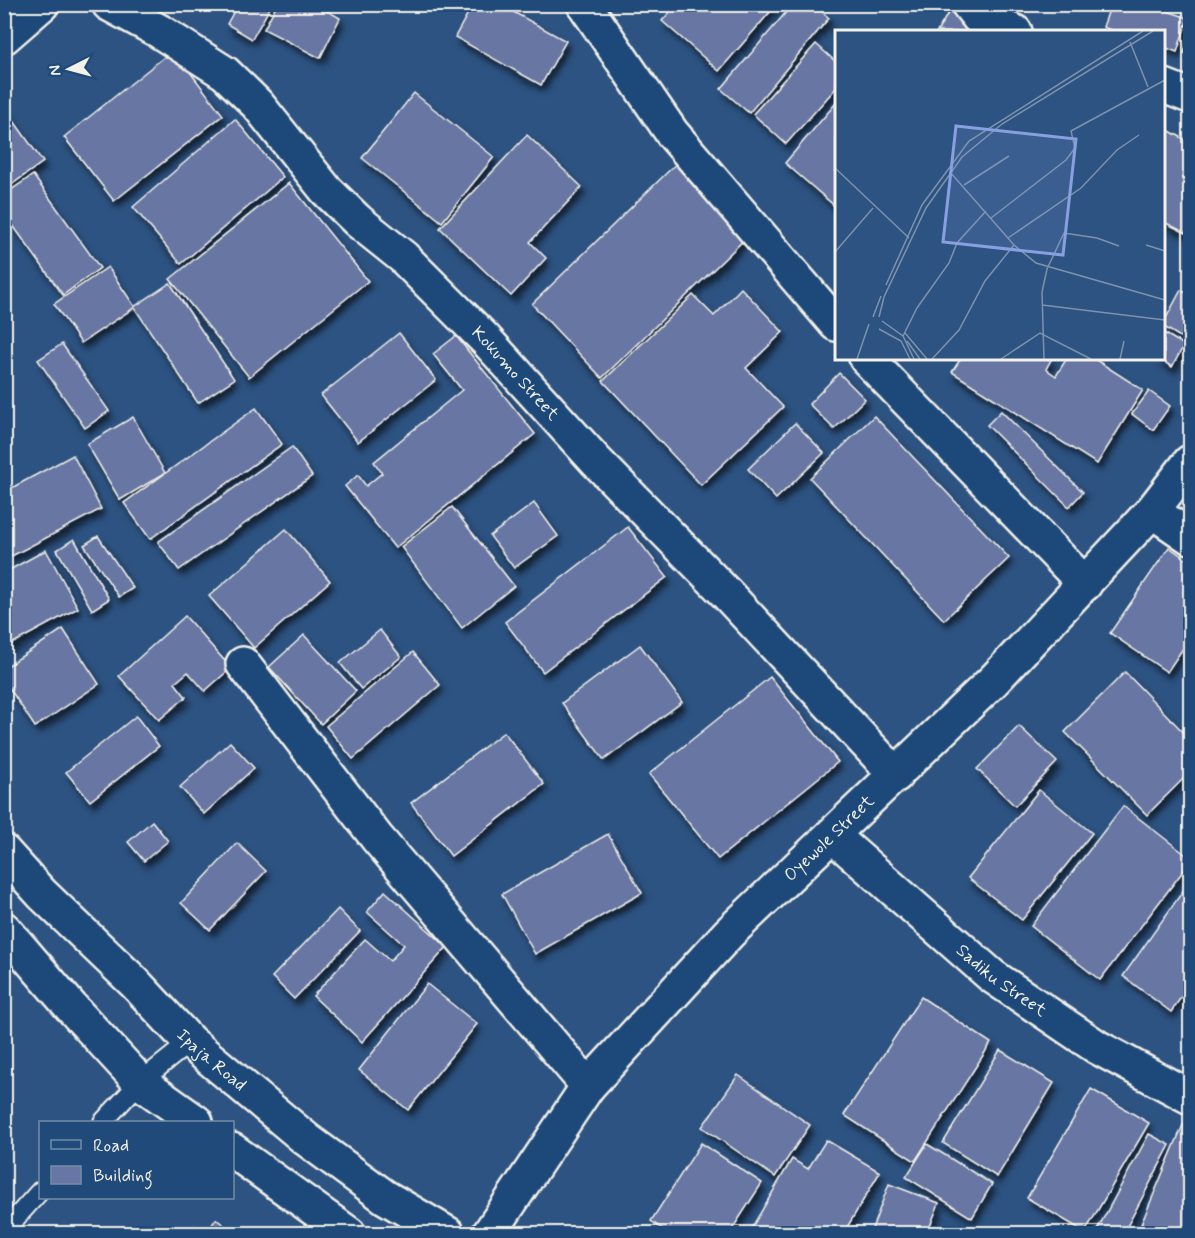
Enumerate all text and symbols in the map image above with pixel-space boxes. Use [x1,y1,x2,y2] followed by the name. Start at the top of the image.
[835,30,1165,360] inset map
[39,39,99,99] north arrow
[45,64,67,77] text: N
[466,321,565,426] street label: Kokumo Street
[779,789,880,887] street label: Oyewole Street
[951,939,1052,1023] street label: Sadiku Street
[171,1024,251,1097] street label: Ipaja Road
[39,1121,234,1199] legend
[93,1134,129,1158] text: Road
[93,1164,153,1190] text: Building

